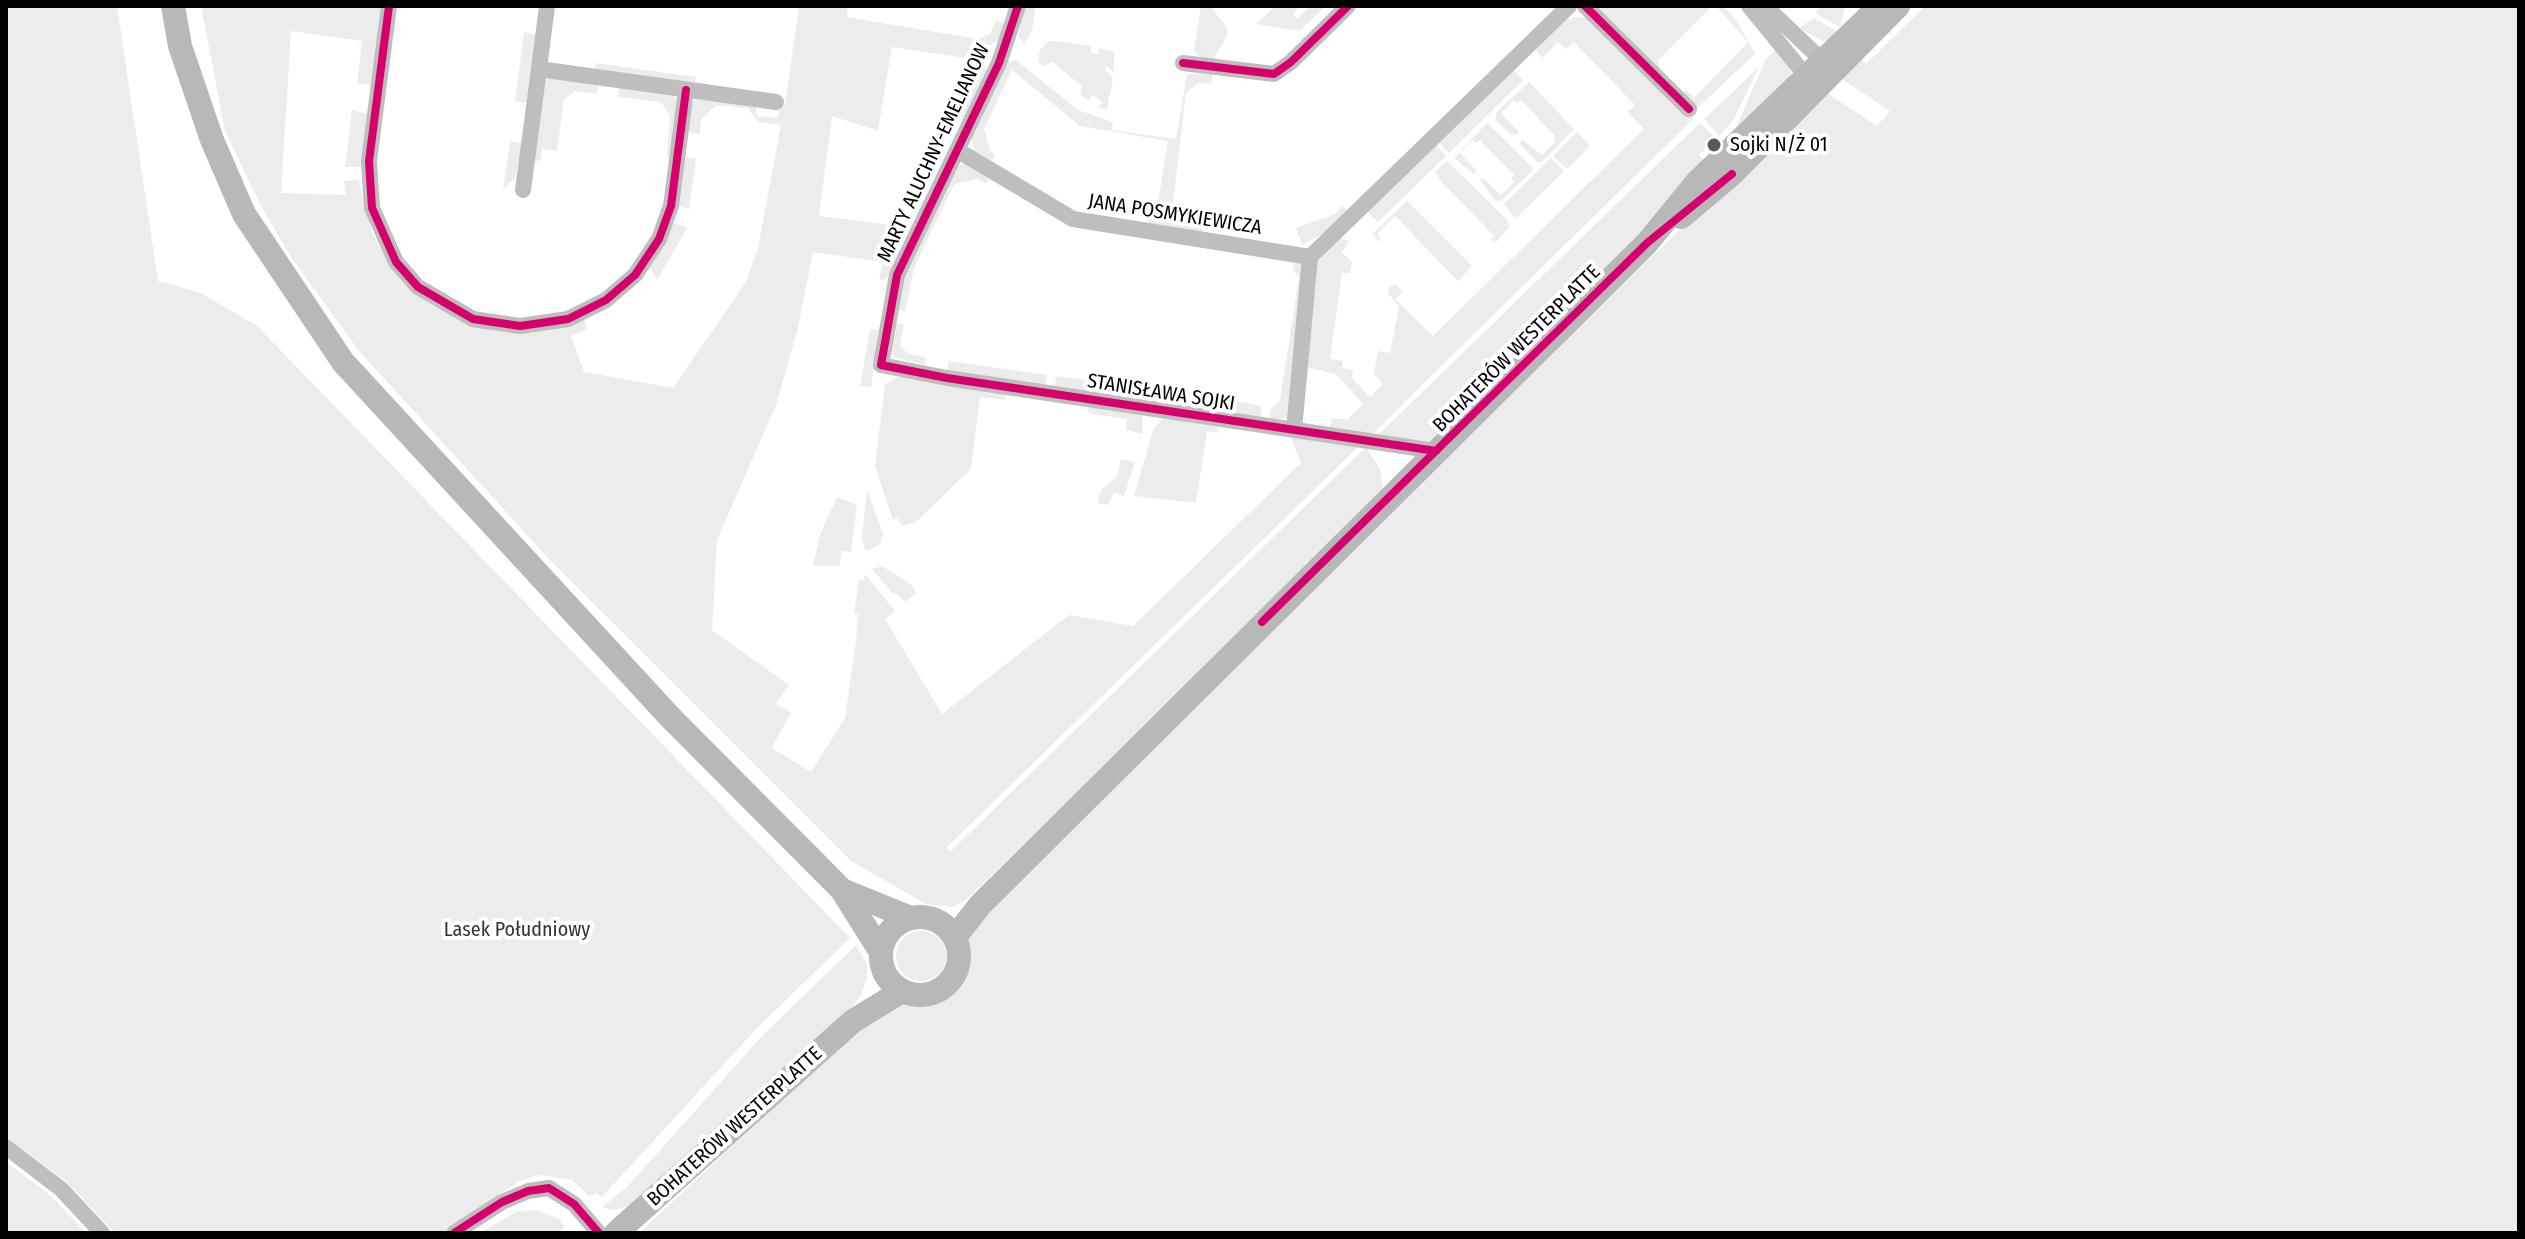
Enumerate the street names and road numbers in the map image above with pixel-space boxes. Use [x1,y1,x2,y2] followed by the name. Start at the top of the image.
[873,40,995,266] street label: MARTY ALUCHNY-EMELIANOW
[1087,189,1263,241] street label: JANA POSMYKIEWICZA
[1428,260,1606,438] street label: BOHATERÓW WESTERPLATTE
[1085,369,1237,417] street label: STANISŁAWA SOJKI
[643,1042,827,1212] street label: BOHATERÓW WESTERPLATTE

